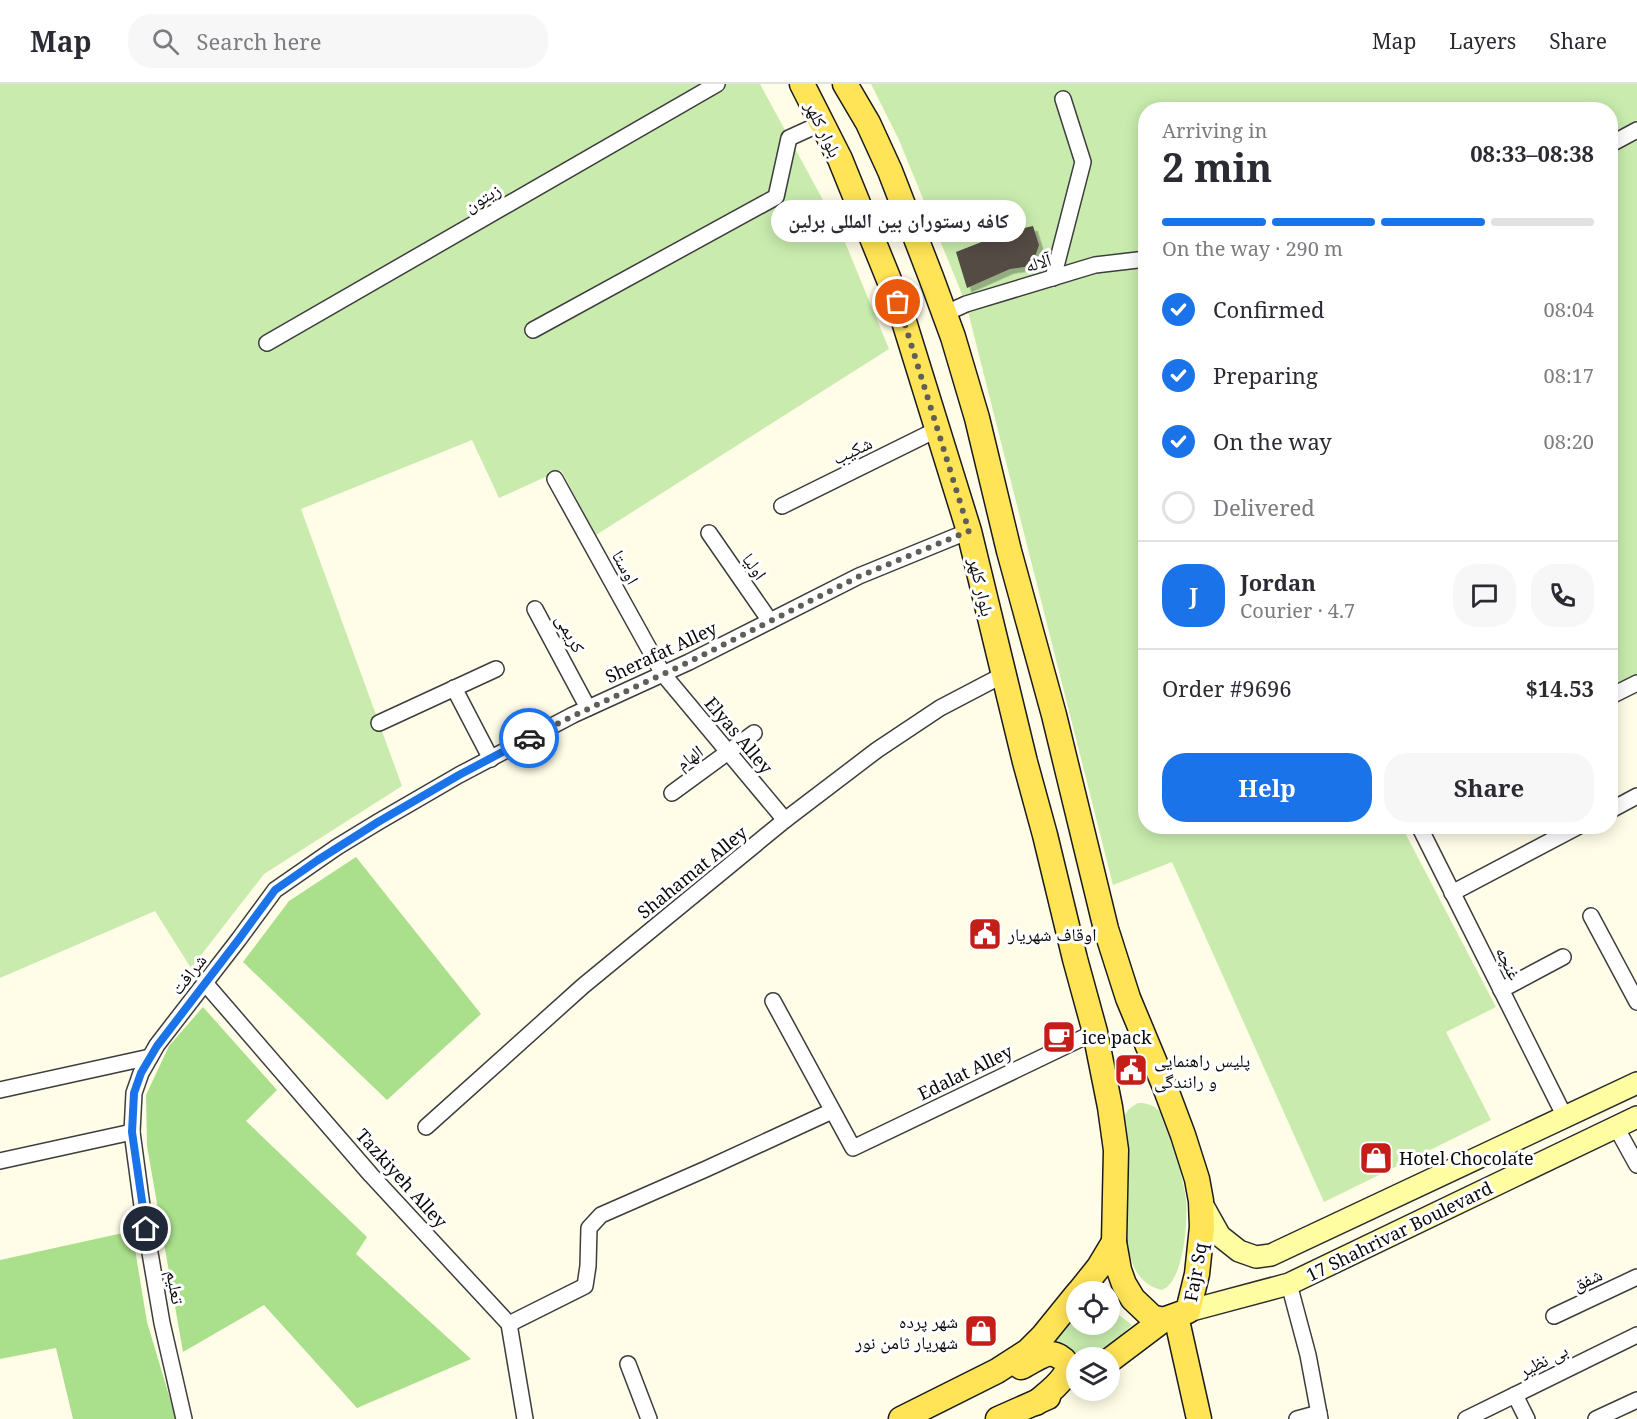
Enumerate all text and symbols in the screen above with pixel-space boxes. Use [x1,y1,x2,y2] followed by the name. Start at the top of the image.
[128,14,548,68] search box
[30,22,92,60] text: Map
[149,25,182,58] icon: search
[197,26,321,56] text: Search here
[1372,27,1416,55] text: Map
[1449,27,1516,55] text: Layers
[1549,27,1607,55] text: Share
[800,96,848,161] street label: بلوار کلهر
[1162,117,1267,144] text: Arriving in
[1470,138,1594,168] text: 08:33–08:38
[1162,140,1272,193] text: 2 min
[459,177,505,217] street label: زیتون
[770,200,1026,242] callout: کافه رستوران بین المللی برلین
[788,207,1009,234] text: کافه رستوران بین المللی برلین
[1162,235,1343,262] text: On the way · 290 m
[1022,247,1054,277] street label: آلاله
[872,276,923,327] pin
[881,285,914,318] icon: bag
[1162,293,1195,326] icon: check
[1213,294,1324,324] text: Confirmed
[1544,296,1594,323] text: 08:04
[1162,359,1195,392] icon: check
[1213,360,1318,390] text: Preparing
[1544,362,1594,389] text: 08:17
[1162,425,1195,458] icon: check
[1213,426,1332,456] text: On the way
[1544,428,1594,455] text: 08:20
[828,430,876,470] street label: شکیب
[1213,492,1315,522] text: Delivered
[607,546,645,588] street label: اوستا
[737,548,773,584] street label: اولیا
[963,554,1000,619] street label: بلوار کلهر
[1453,564,1516,627] button: chat
[1531,564,1594,627] button: phone
[1240,567,1316,597] text: Jordan
[1189,580,1198,610] text: J
[1240,597,1355,624] text: Courier · 4.7
[551,609,591,657] street label: کریمی
[601,615,721,688] street label: Sherafat Alley
[1162,673,1292,703] text: Order #9696
[1525,673,1594,703] text: $14.53
[700,691,779,779] street label: Elyas Alley
[499,708,559,768] courier
[513,722,546,755] icon: car
[670,739,708,776] street label: الهام
[1162,753,1372,822] button: Help
[1384,753,1594,822] button: Share
[632,820,753,924] street label: Shahamat Alley
[967,916,1003,952] public building icon: اوقاف شهریار
[1007,922,1096,946] place label: اوقاف شهریار
[1490,942,1528,984] street label: غنچه
[164,949,212,999] street label: شرافت
[1041,1019,1077,1055] cafe icon: ice pack
[1082,1025,1152,1049] place label: ice pack
[914,1038,1017,1105] street label: Edalat Alley
[1154,1048,1250,1093] place label: پلیس راهنمایی و رانندگی
[1113,1052,1149,1088] public building icon: پلیس راهنمایی و رانندگی
[351,1123,454,1233] street label: Tazkiyeh Alley
[1358,1140,1394,1176] shop icon: Hotel Chocolate
[1399,1146,1534,1170] place label: Hotel Chocolate
[1302,1175,1496,1287] street label: 17 Shahrivar Boulevard
[120,1203,171,1254] pin
[129,1212,162,1245] icon: home
[1178,1241,1212,1303] street label: Fajr Sq
[1568,1262,1606,1296] street label: شفق
[160,1268,191,1306] street label: تعلیم
[1066,1281,1120,1401] map controls
[1066,1281,1120,1335] button: locate
[854,1309,958,1354] place label: شهر پرده شهریار ثامن نور
[963,1313,999,1349] shop icon: شهر پرده شهریار ثامن نور
[1513,1337,1572,1383] street label: بی نظیر
[1066,1347,1120,1401] button: layers

